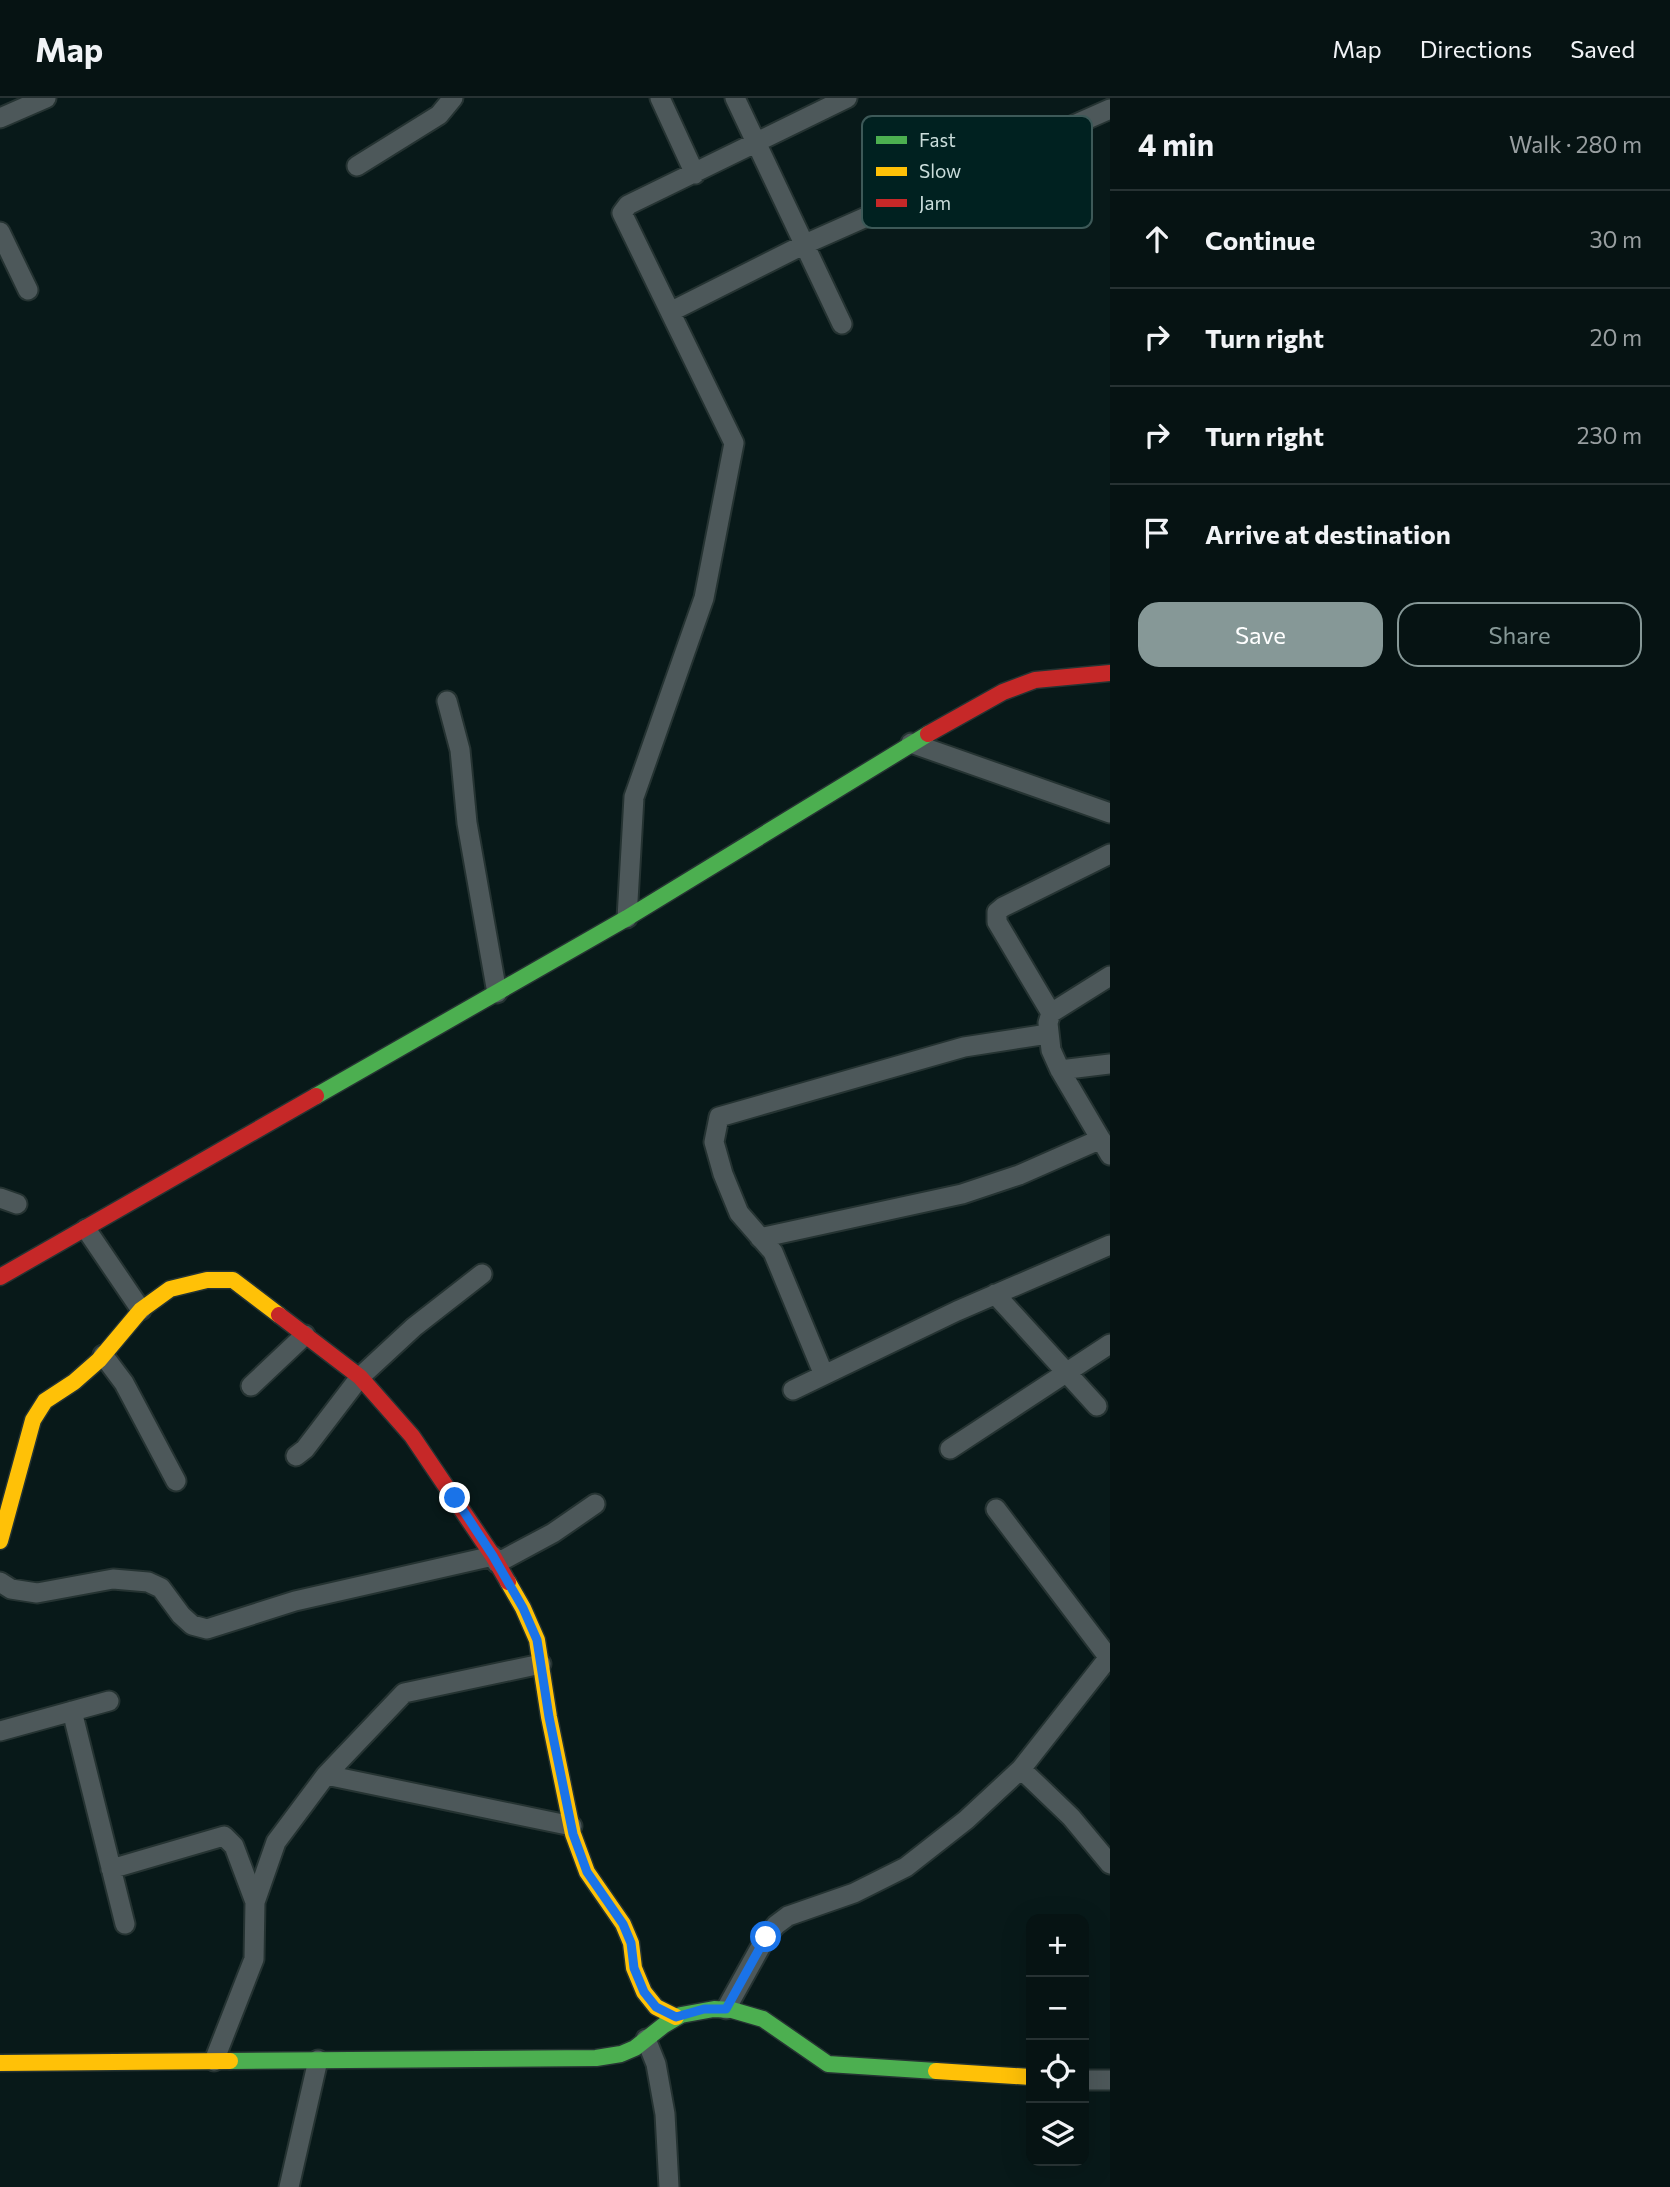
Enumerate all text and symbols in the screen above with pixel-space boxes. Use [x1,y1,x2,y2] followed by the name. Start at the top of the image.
[35,28,103,69] text: Map
[1332,34,1382,63] text: Map
[1420,34,1532,63] text: Directions
[1570,34,1635,63] text: Saved
[862,116,1092,228] legend
[1138,125,1214,162] text: 4 min
[919,128,956,151] text: Fast
[1509,130,1642,158] text: Walk · 280 m
[919,159,961,182] text: Slow
[919,191,951,214] text: Jam
[1138,220,1176,258] icon: ahead
[1205,224,1315,255] text: Continue
[1589,225,1642,253] text: 30 m
[1138,318,1176,356] icon: right
[1205,322,1324,353] text: Turn right
[1590,323,1642,351] text: 20 m
[1138,416,1176,454] icon: right
[1205,420,1324,451] text: Turn right
[1577,421,1642,449] text: 230 m
[1138,514,1176,552] icon: arrive
[1205,518,1451,549] text: Arrive at destination
[1138,602,1383,667] button: Save
[1397,602,1642,667] button: Share
[439,1482,470,1513] route end
[1026,1914,1089,2166] map controls
[1026,1914,1089,1977] button: +
[750,1921,781,1952] route start
[1026,1977,1089,2040] button: −
[1026,2040,1089,2103] button: locate
[1026,2103,1089,2166] button: layers

